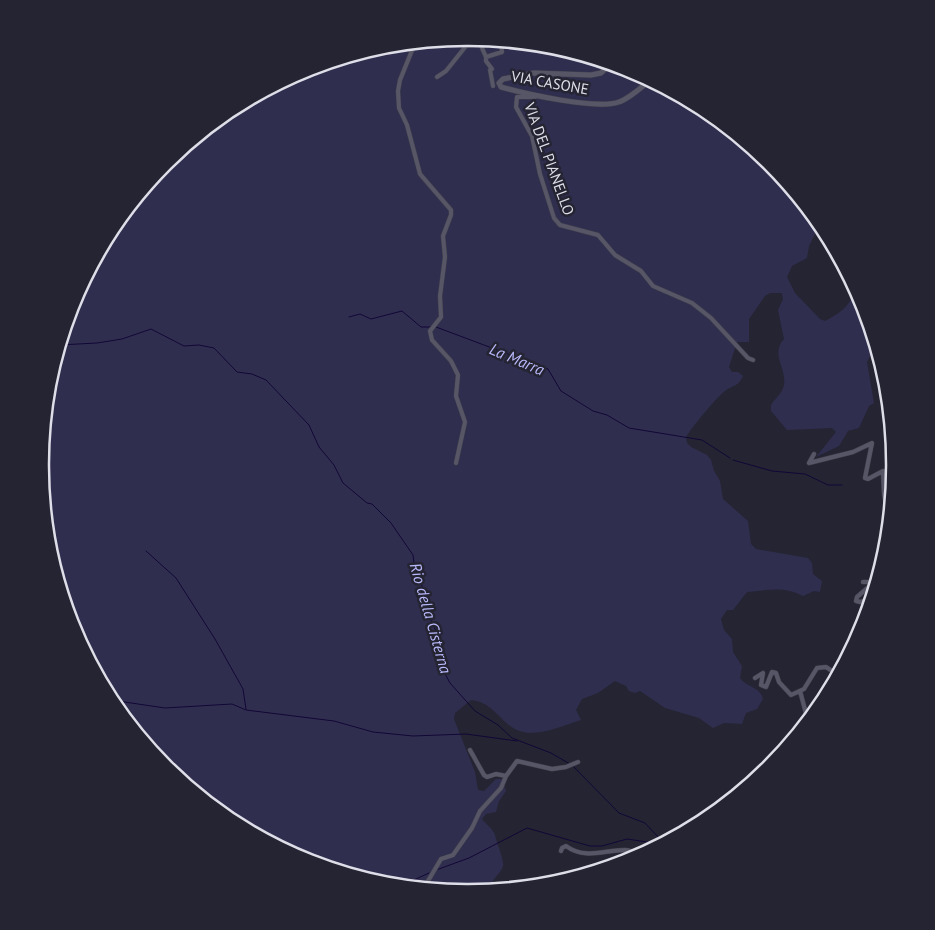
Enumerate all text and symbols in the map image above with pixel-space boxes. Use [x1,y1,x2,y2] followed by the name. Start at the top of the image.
[509,66,590,99] street label: VIA CASONE
[520,99,579,218] street label: VIA DEL PIANELLO
[487,339,548,380] water label: La Marra
[406,560,456,676] water label: Rio della Cisterna

